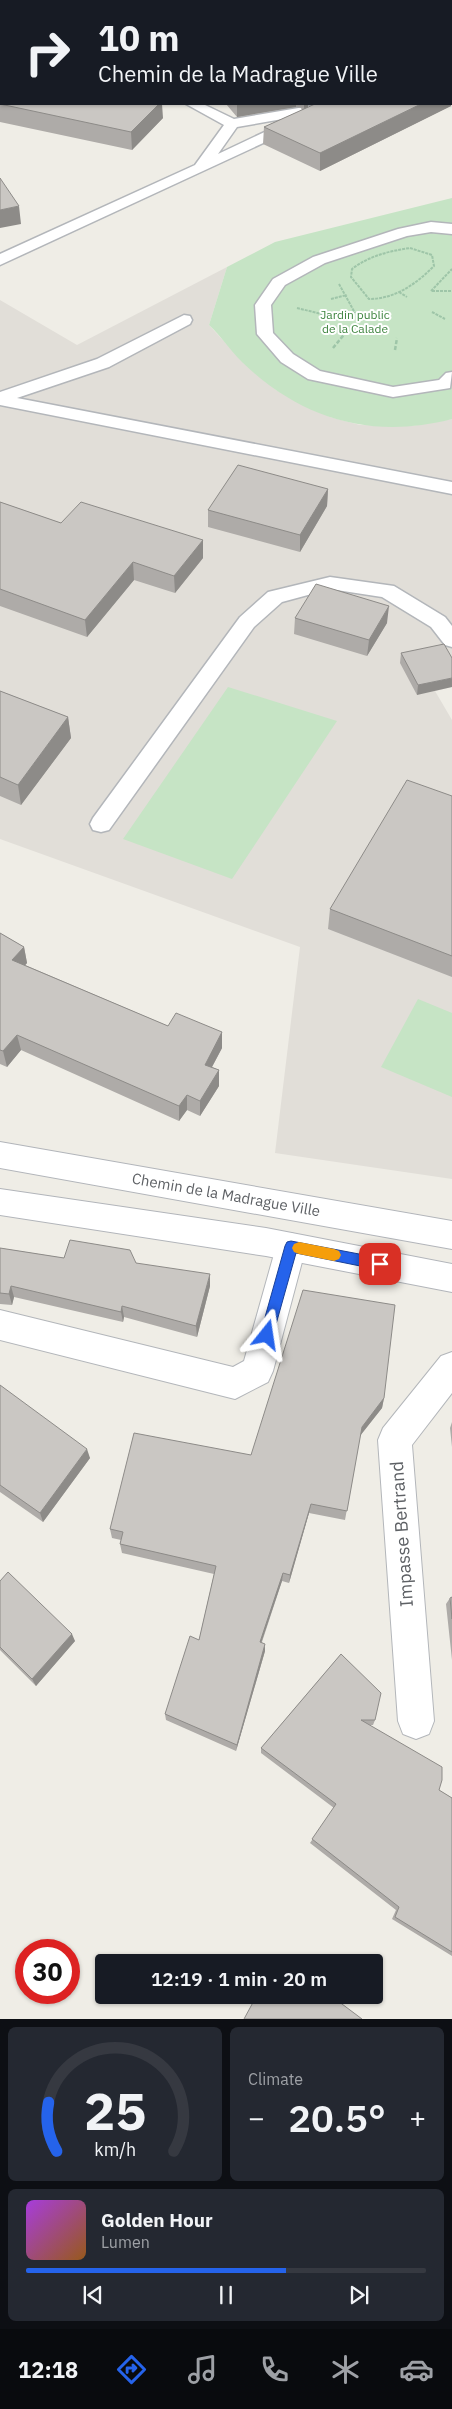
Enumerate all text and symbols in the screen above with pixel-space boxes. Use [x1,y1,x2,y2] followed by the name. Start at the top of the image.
[98,15,180,61] text: 10 m
[15,20,80,85] icon: right
[98,59,378,88] text: Chemin de la Madrague Ville
[320,307,390,336] park label: Jardin public de la Calade
[130,1169,322,1220] street label: Chemin de la Madrague Ville
[359,1243,401,1285] pin
[366,1250,394,1278] icon: arrive
[240,1308,292,1360] position arrow
[385,1460,418,1608] street label: Impasse Bertrand
[15,1939,80,2004] speed limit sign: 30
[151,1967,327,1991] text: 12:19 · 1 min · 20 m
[248,2069,303,2089] text: Climate
[84,2077,146,2144] text: 25
[288,2093,386,2142] text: 20.5°
[248,2099,265,2136] text: −
[409,2099,426,2136] text: +
[94,2138,136,2161] text: km/h
[101,2208,213,2232] text: Golden Hour
[101,2232,150,2252] text: Lumen
[79,2281,107,2309] icon: previous
[212,2281,240,2309] icon: pause
[345,2281,373,2309] icon: next
[114,2352,149,2387] icon: directions
[185,2352,220,2387] icon: music
[257,2352,292,2387] icon: phone
[328,2352,363,2387] icon: climate
[399,2352,434,2387] icon: car
[18,2355,78,2384] text: 12:18

